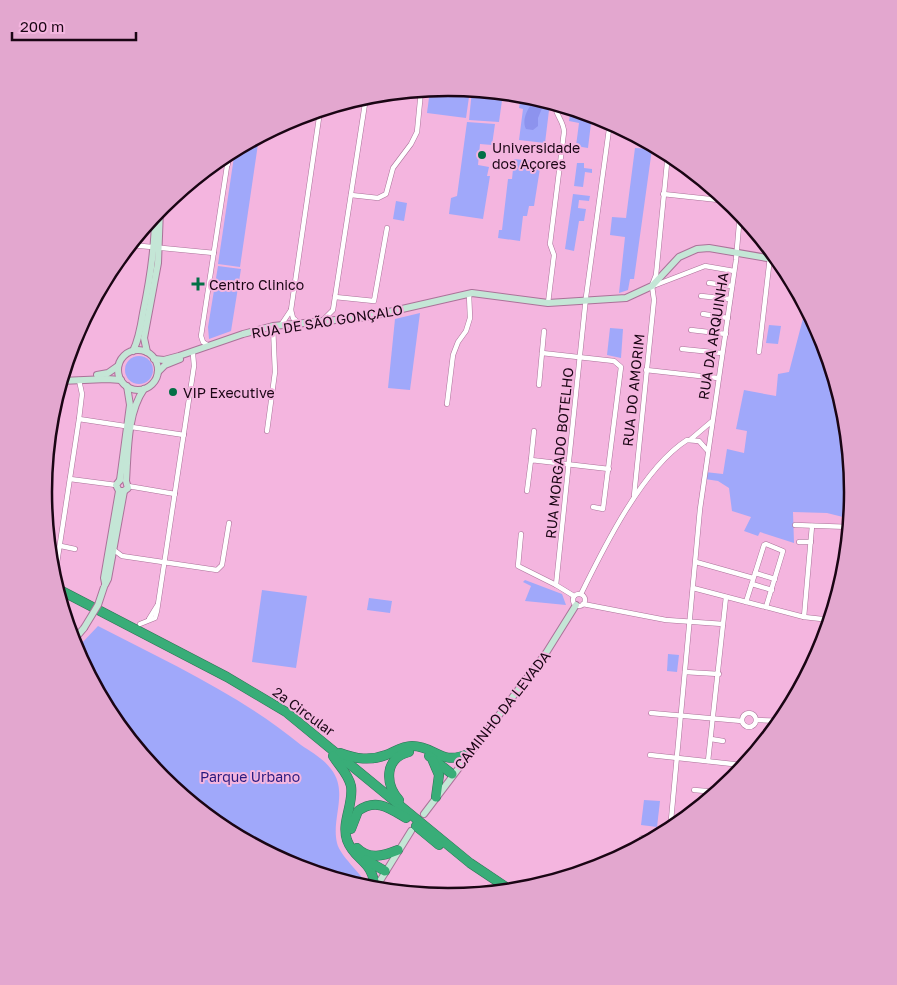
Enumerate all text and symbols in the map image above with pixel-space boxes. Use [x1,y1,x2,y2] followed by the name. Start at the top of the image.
[12,10,136,42] scale bar
[20,17,64,35] text: 200 m
[492,139,580,172] place label: Universidade dos Açores
[476,149,488,161] marker: Universidade dos Açores
[695,270,732,401] street label: RUA DA ARQUINHA
[209,276,304,293] place label: Centro Clinico
[191,277,205,291] marker: Centro Clinico
[250,301,404,341] street label: RUA DE SÃO GONÇALO
[619,333,647,447] street label: RUA DO AMORIM
[542,366,576,540] street label: RUA MORGADO BOTELHO
[183,384,275,401] place label: VIP Executive
[167,386,179,398] marker: VIP Executive
[450,647,554,773] street label: CAMINHO DA LEVADA
[270,683,339,739] street label: 2ª Circular
[200,768,300,785] park label: Parque Urbano

